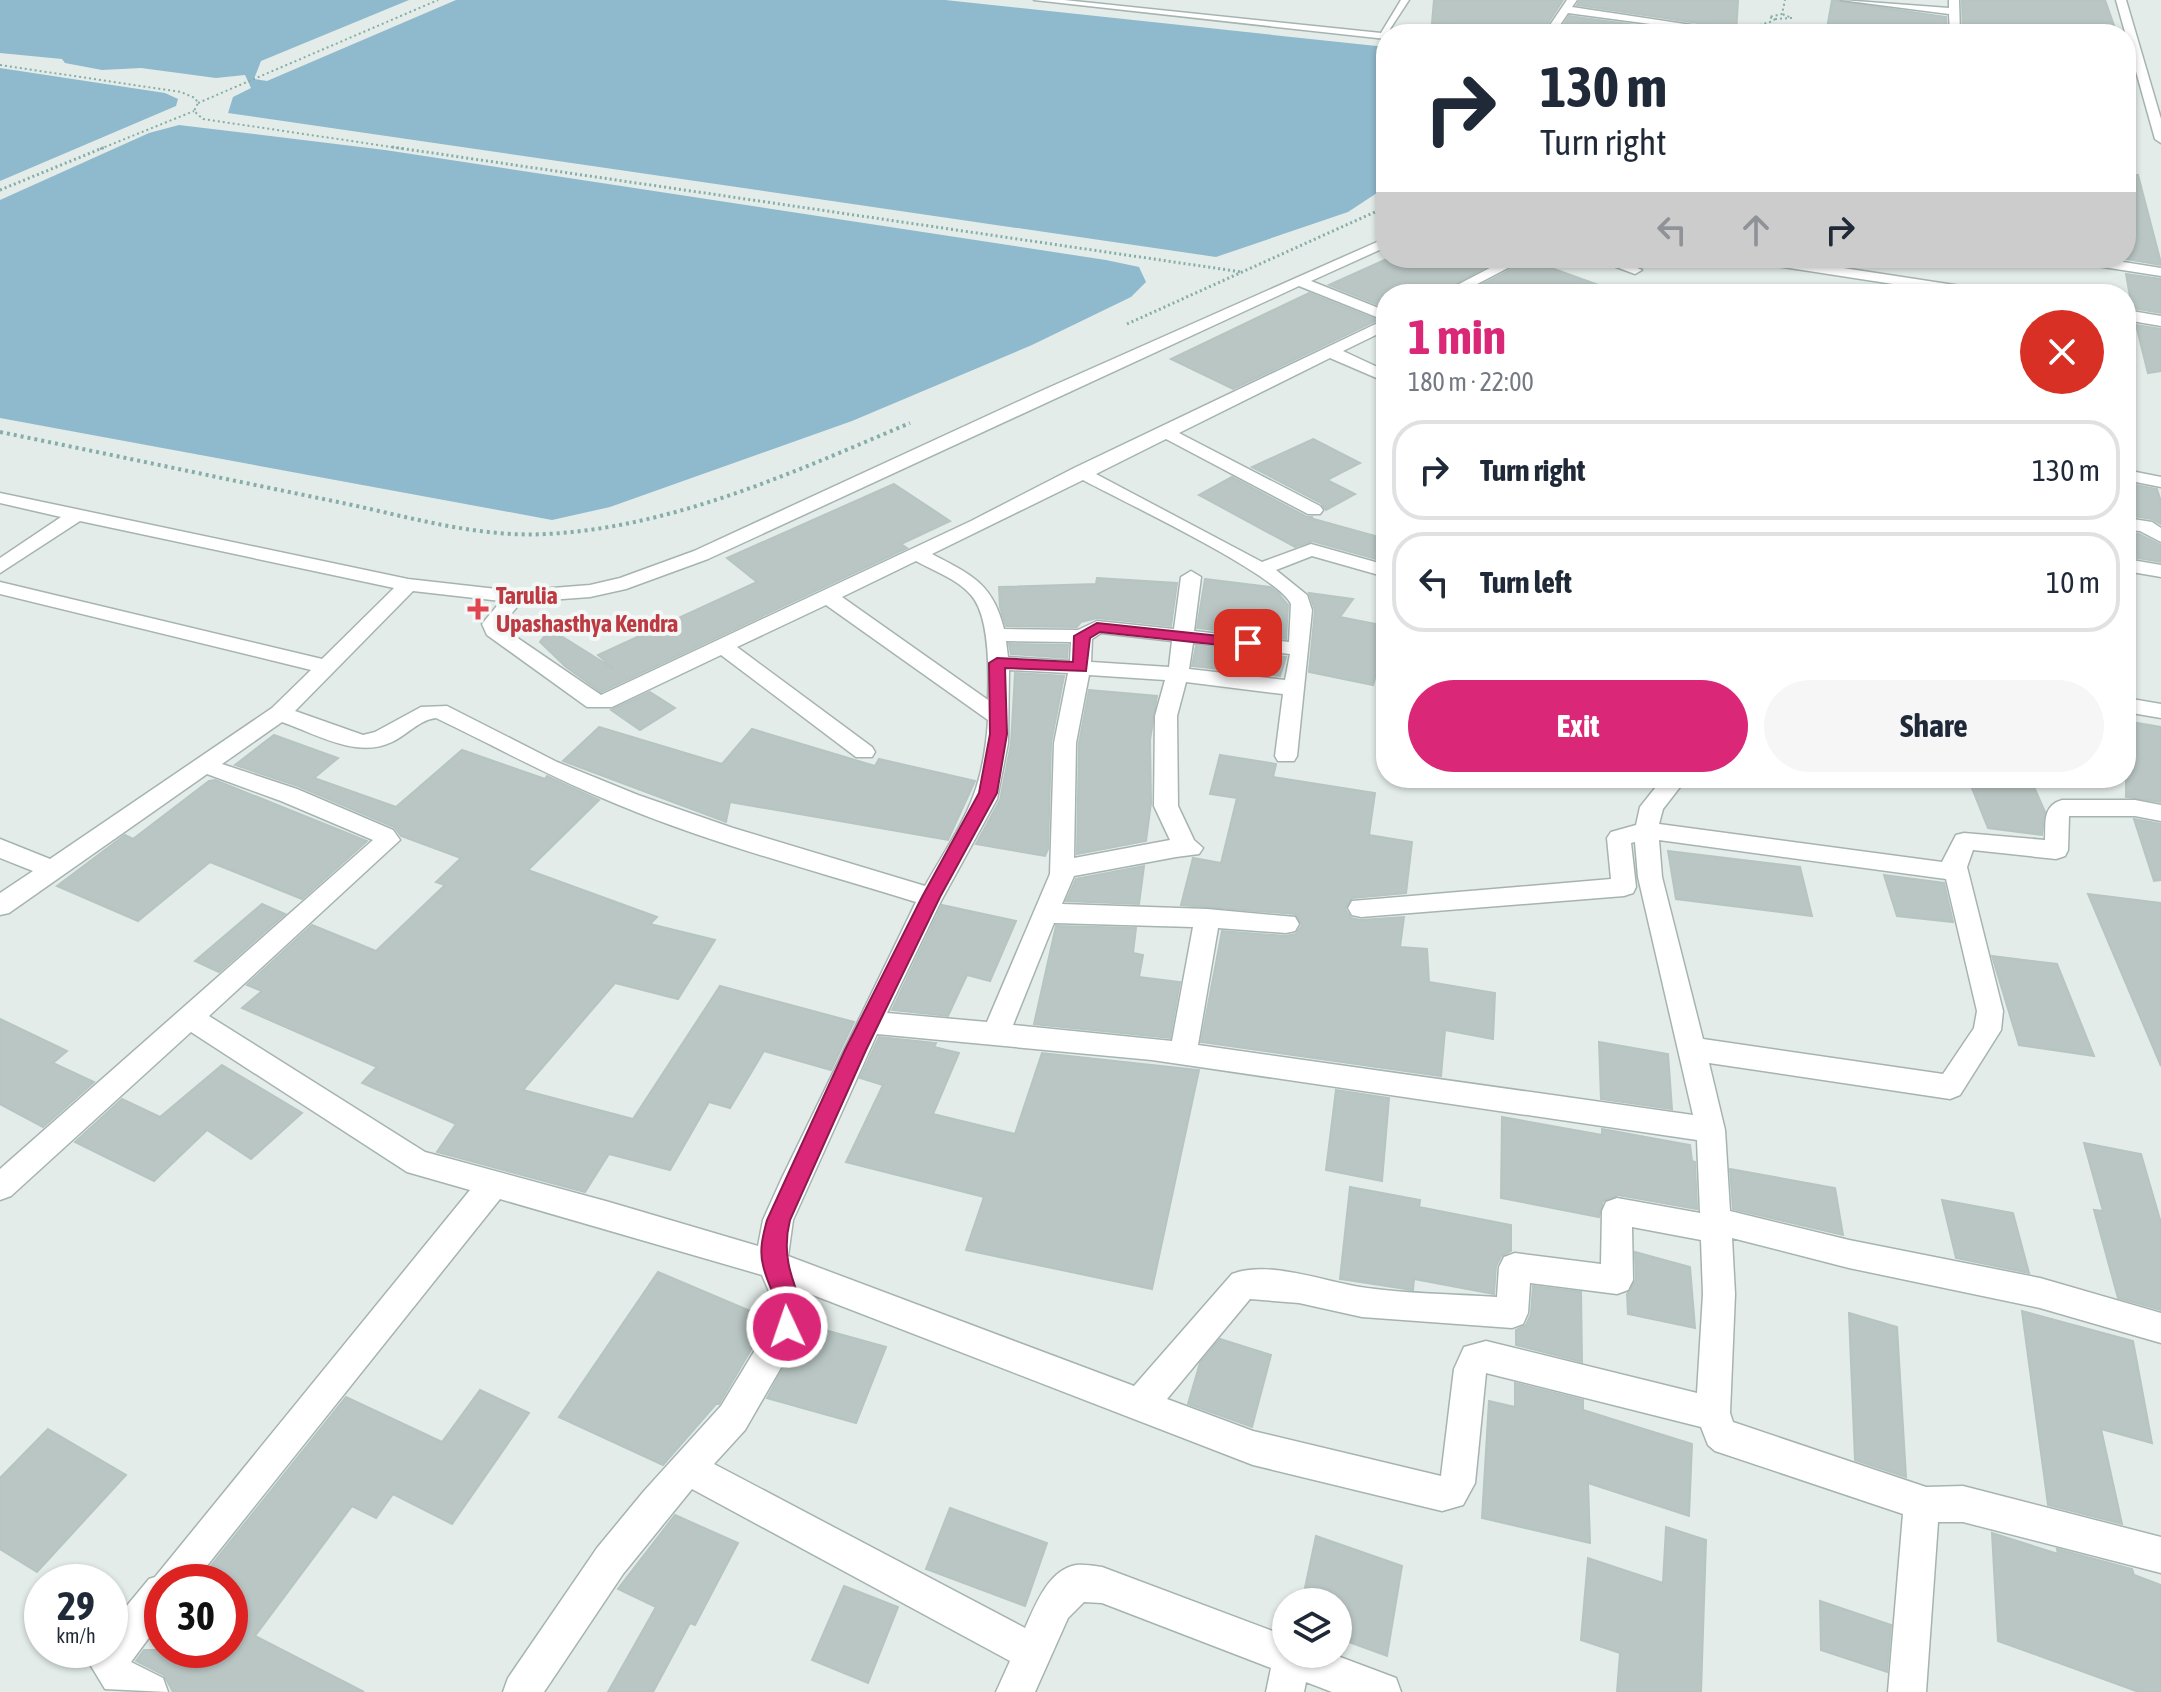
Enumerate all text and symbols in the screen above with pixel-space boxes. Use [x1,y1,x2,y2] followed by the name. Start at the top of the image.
[1540,55,1667,119] text: 130 m
[1408,56,1512,160] icon: right
[1540,121,1667,163] text: Turn right
[1650,208,1694,252] icon: left
[1734,208,1778,252] icon: ahead
[1818,208,1862,252] icon: right
[1408,309,1506,364] text: 1 min
[2020,310,2104,394] button: close
[1408,367,1534,397] text: 180 m · 22:00
[1412,448,1456,492] icon: right
[1480,453,1586,487] text: Turn right
[2032,453,2100,487] text: 130 m
[1412,560,1456,604] icon: left
[1480,565,1572,599] text: Turn left
[2046,565,2100,599] text: 10 m
[496,582,678,637] place label: Tarulia Upashasthya Kendra
[467,598,489,620] marker: Tarulia Upashasthya Kendra
[1214,609,1282,677] pin
[1226,621,1270,665] icon: arrive
[1408,680,1748,772] button: Exit
[1764,680,2104,772] button: Share
[745,1285,829,1369] position arrow
[144,1564,248,1668] speed limit sign: 30
[57,1583,95,1628] text: 29
[1272,1588,1352,1668] map controls
[1272,1588,1352,1668] button: layers
[56,1624,96,1647] text: km/h

